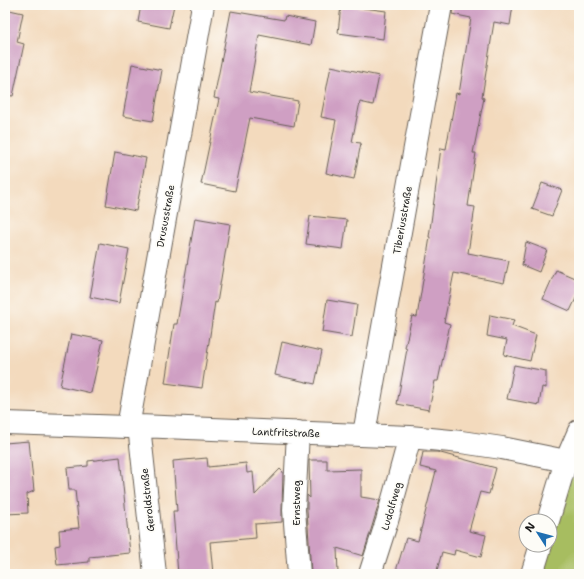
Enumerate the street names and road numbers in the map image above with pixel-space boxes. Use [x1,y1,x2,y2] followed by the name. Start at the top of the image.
[154,183,177,248] street label: Drususstraße
[390,185,415,255] street label: Tiberiusstraße
[252,425,321,440] street label: Lantfritstraße
[138,467,157,532] street label: Geroldstraße
[290,480,303,526] street label: Ernstweg
[378,480,405,532] street label: Ludolfweg

